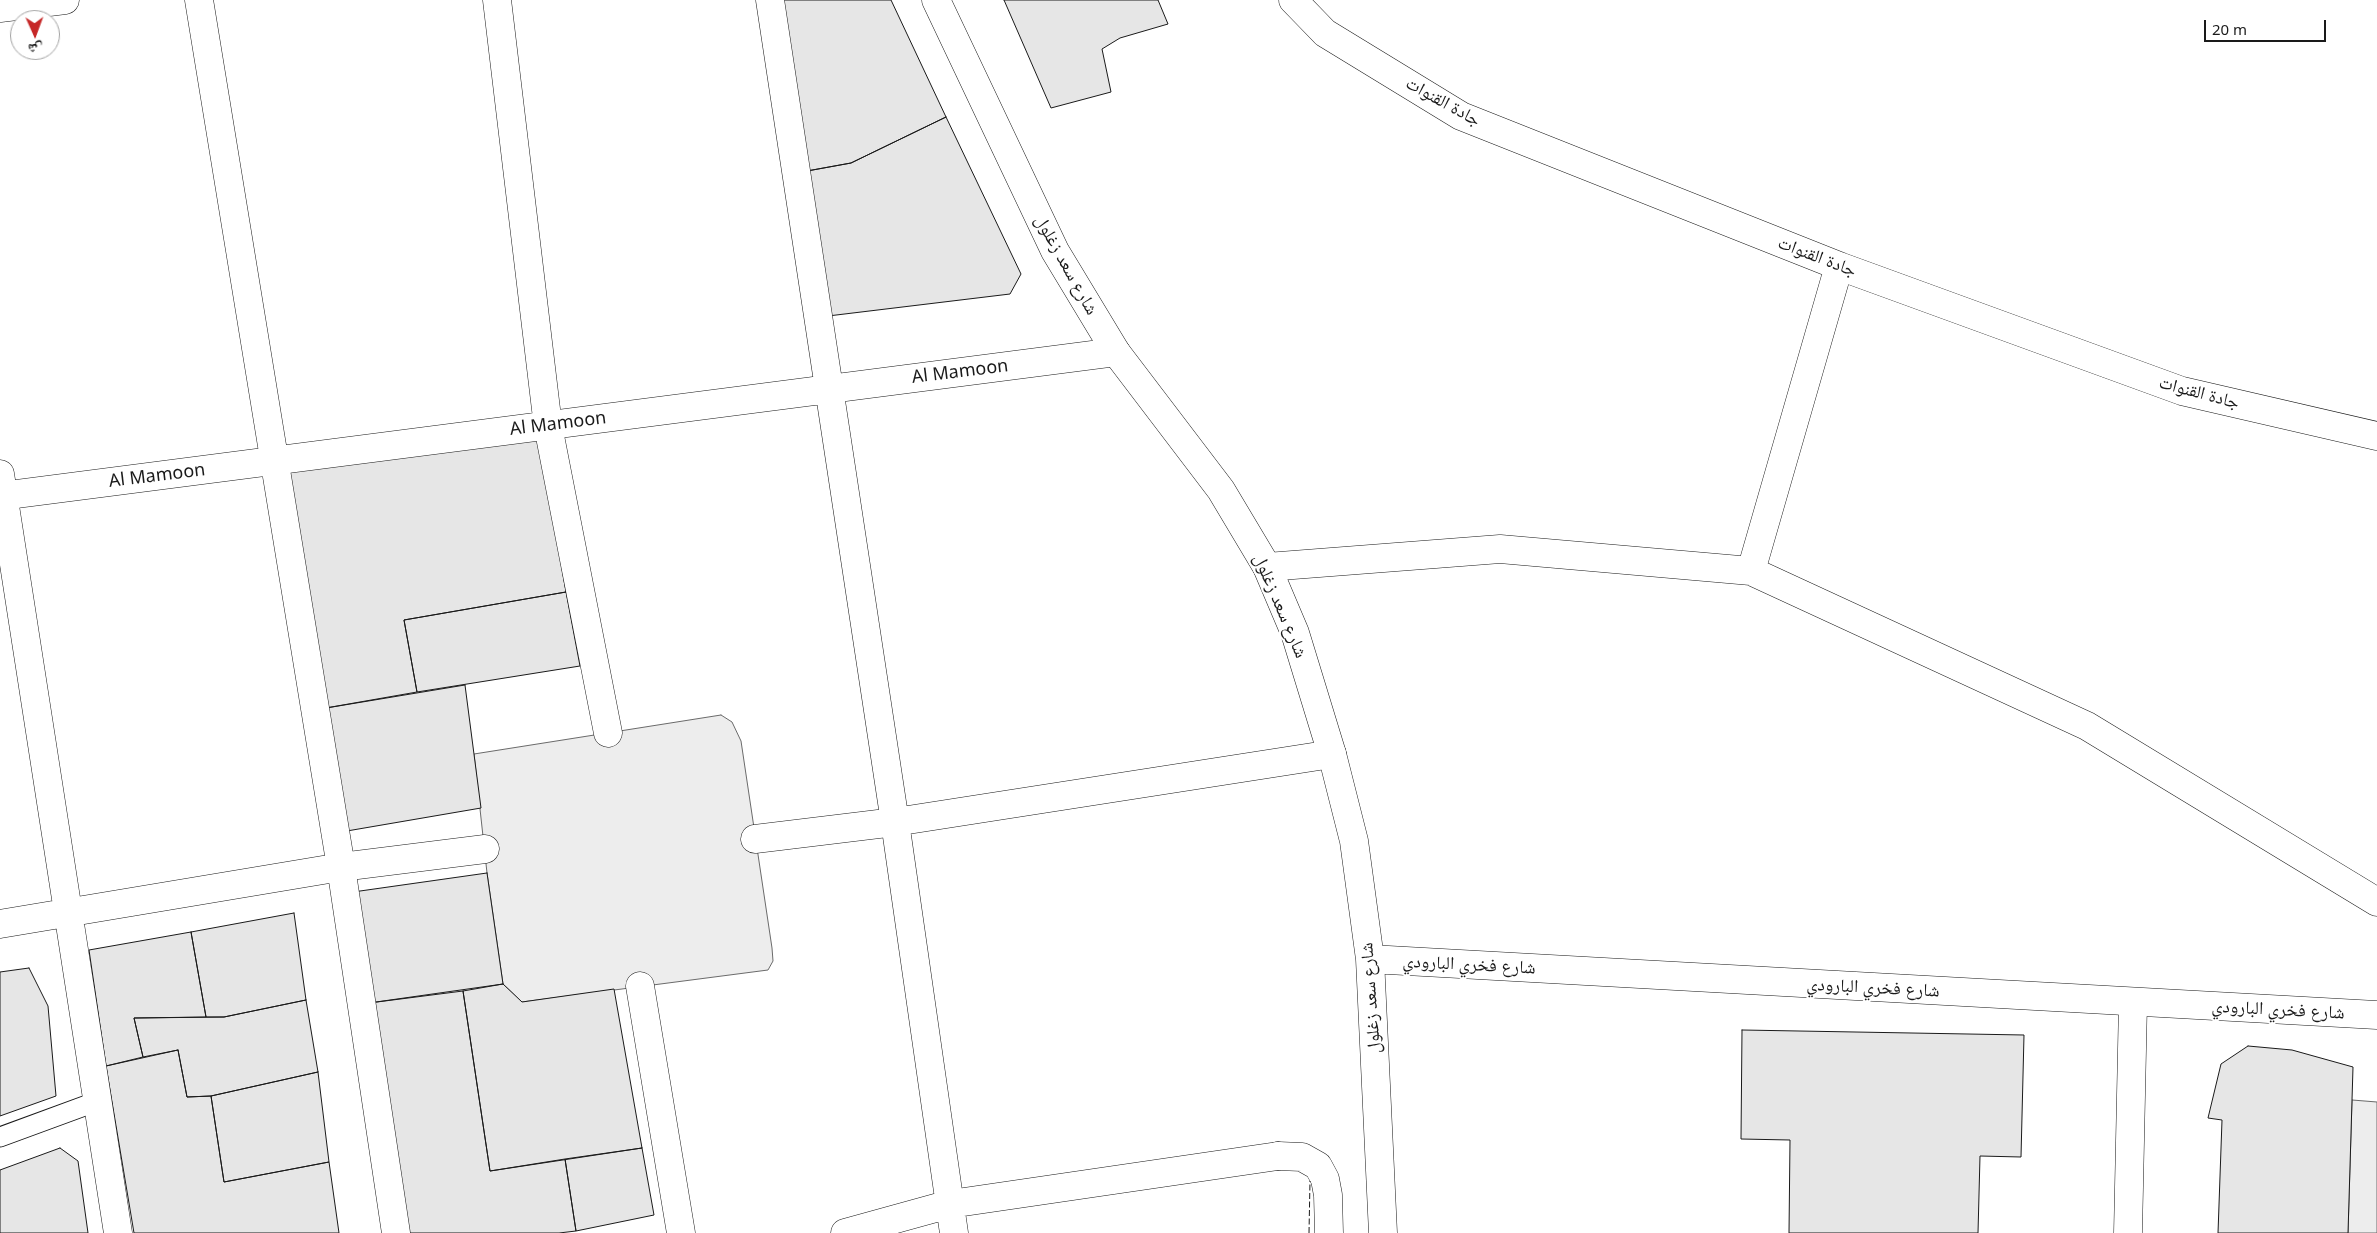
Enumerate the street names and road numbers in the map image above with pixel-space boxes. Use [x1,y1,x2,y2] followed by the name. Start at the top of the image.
[1402,73,1484,131] street label: جادة القنوات
[1030,211,1102,319] street label: شارع سعد زغلول
[1775,232,1859,282] street label: جادة القنوات
[911,355,1009,389] street label: Al Mamoon
[2156,372,2242,414] street label: جادة القنوات
[509,407,607,441] street label: Al Mamoon
[108,459,206,493] street label: Al Mamoon
[1248,551,1312,661] street label: شارع سعد زغلول
[1356,942,1386,1054] street label: شارع سعد زغلول
[1402,951,1536,979] street label: شارع فخري البارودي
[1806,974,1940,1002] street label: شارع فخري البارودي
[2211,996,2345,1024] street label: شارع فخري البارودي

